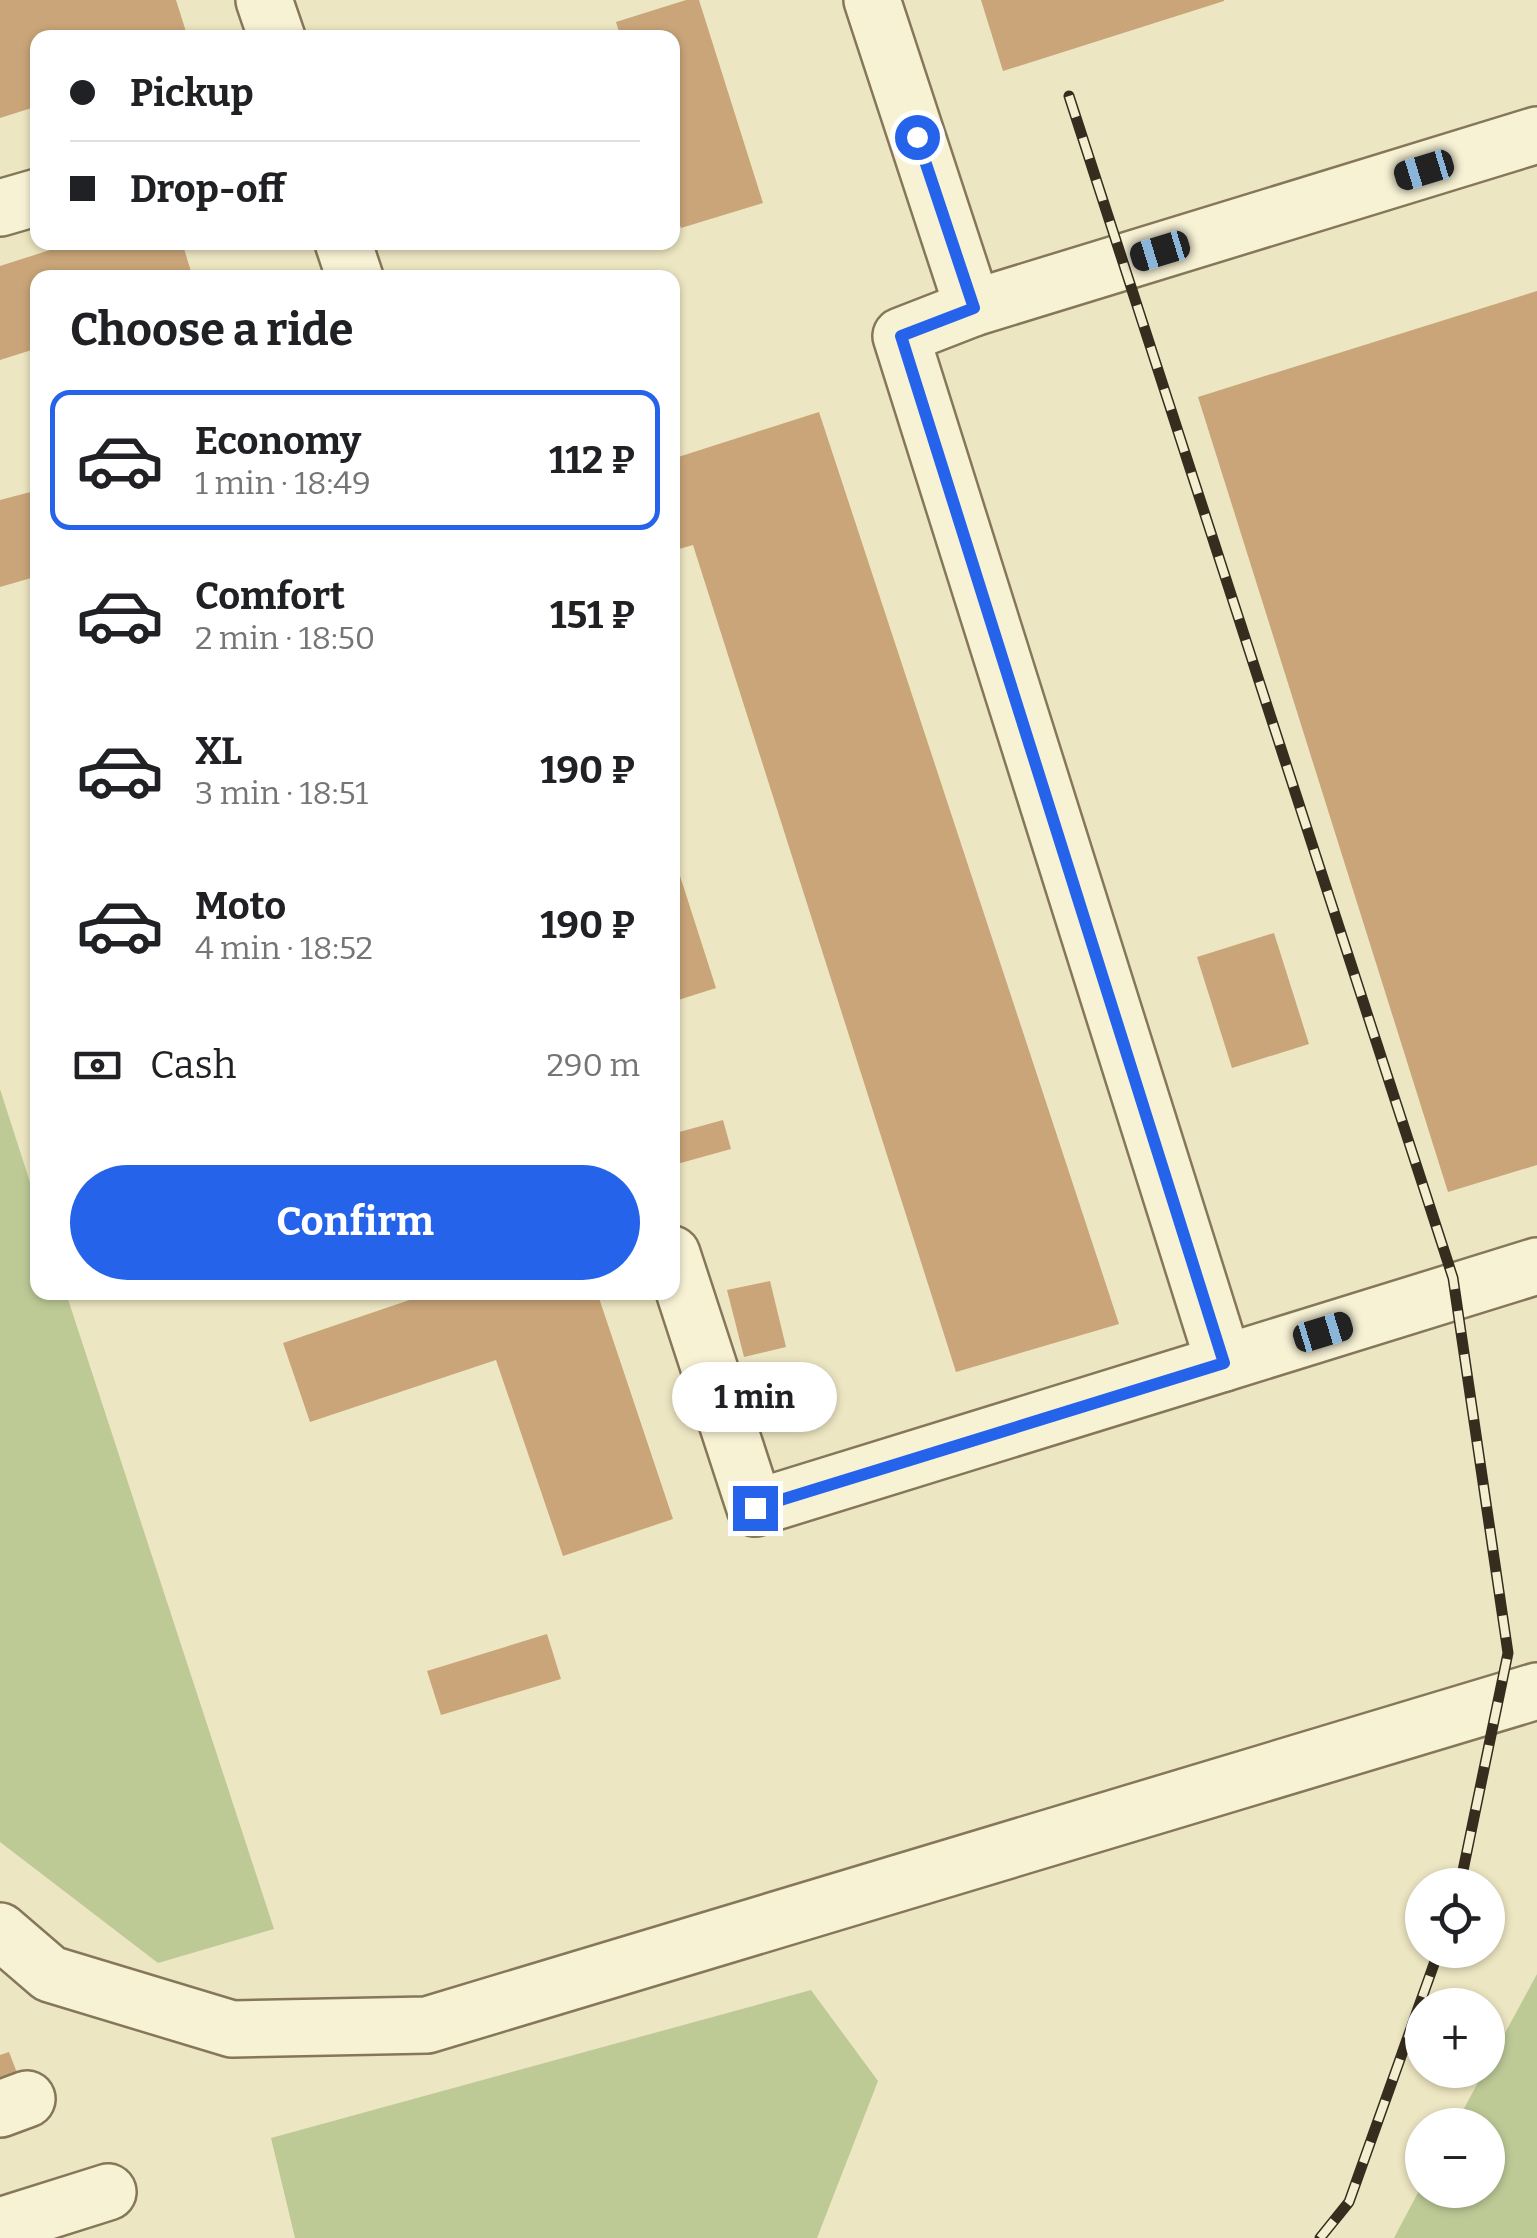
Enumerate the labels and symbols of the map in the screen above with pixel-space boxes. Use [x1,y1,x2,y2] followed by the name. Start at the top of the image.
[895,115,940,160] route start
[1391,147,1457,193] car
[1127,228,1193,274] car
[1290,1309,1356,1355] car
[672,1363,838,1433] callout: 1 min
[733,1486,778,1531] route end

